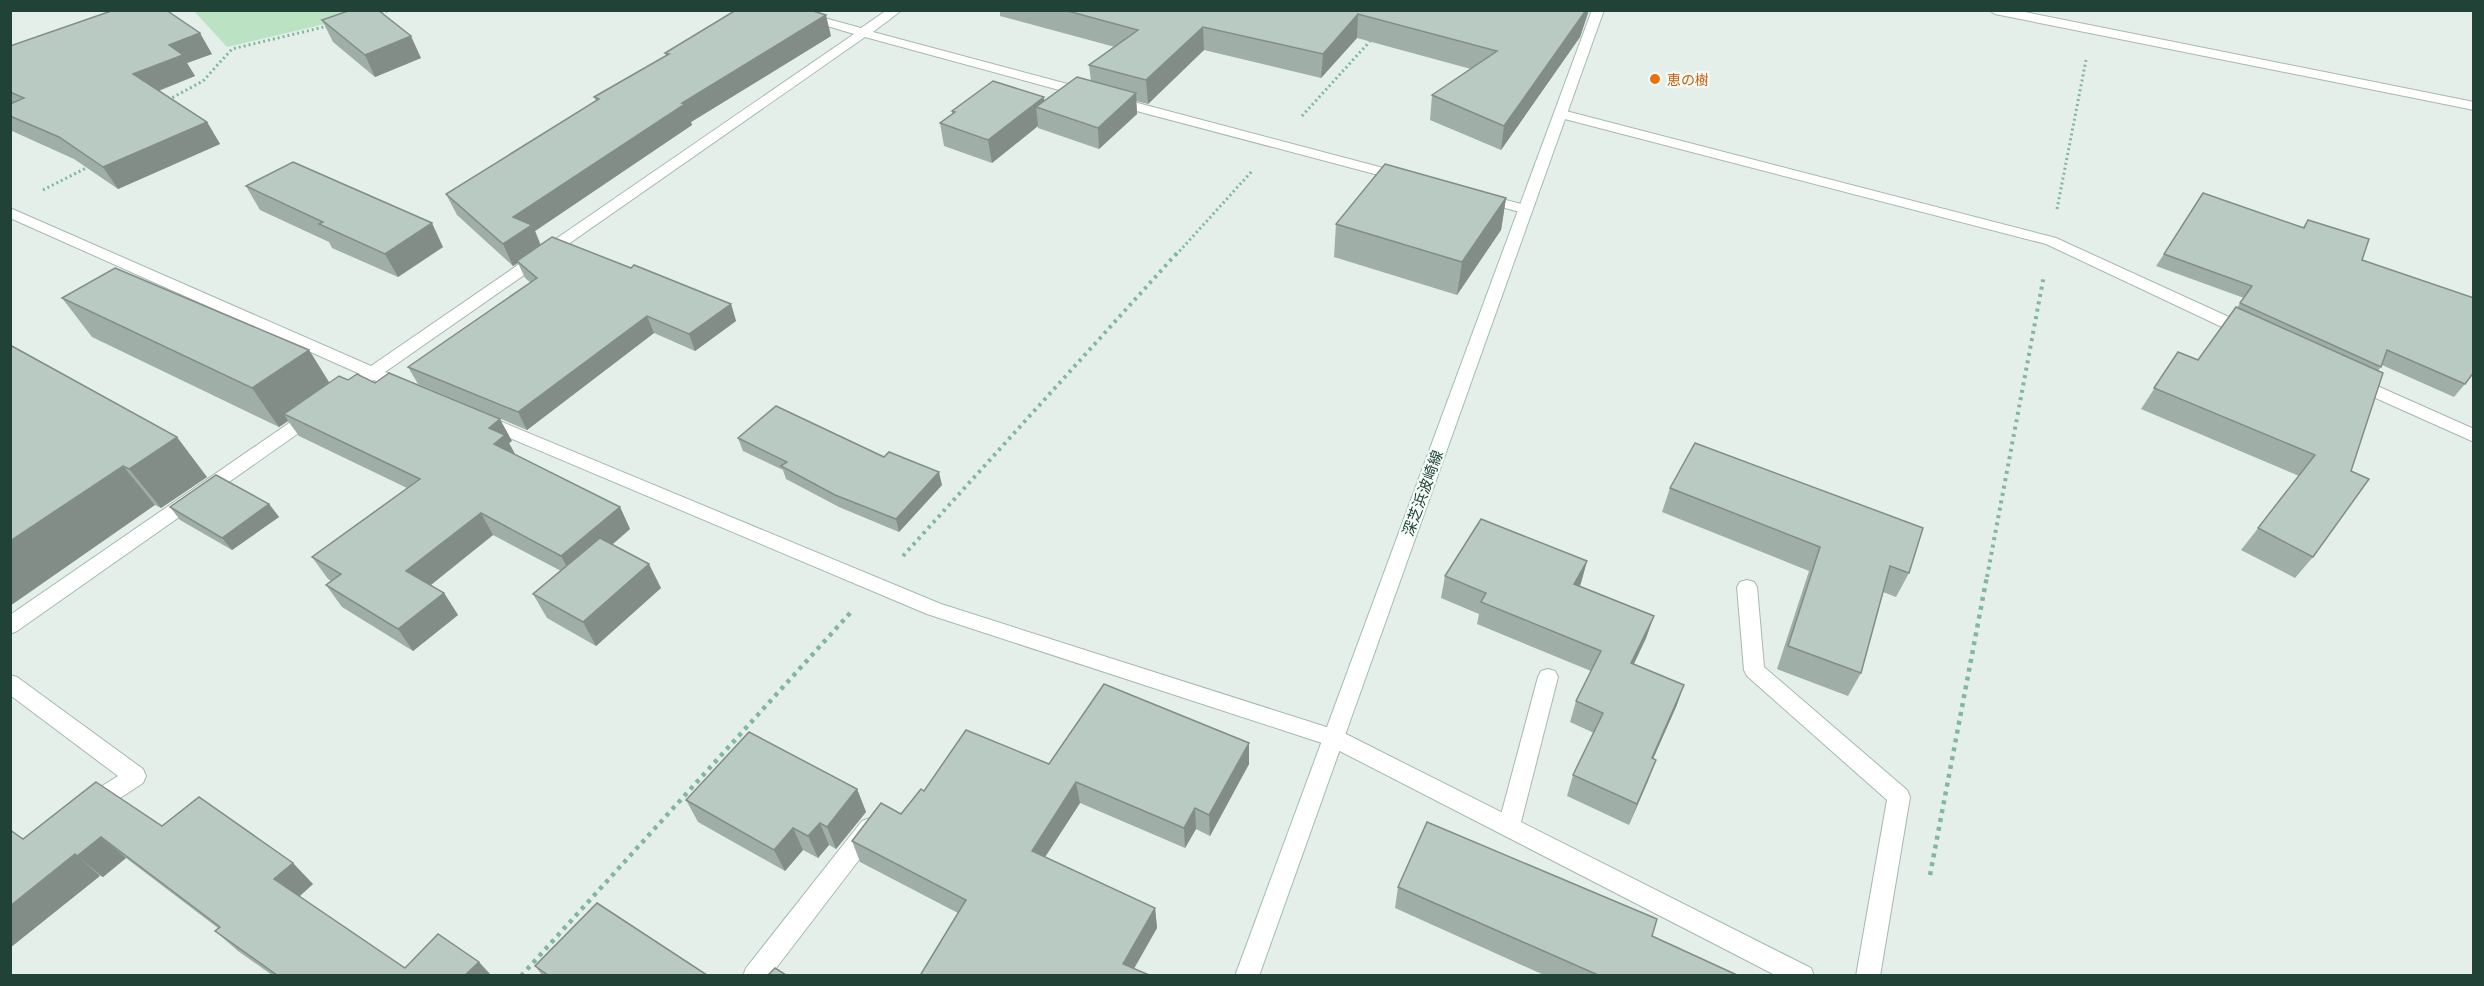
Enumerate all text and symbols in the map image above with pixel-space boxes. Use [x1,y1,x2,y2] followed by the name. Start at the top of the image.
[1667,71,1709,88] place label: 恵の樹
[1648,72,1662,86] marker: 恵の樹
[1398,448,1446,538] street label: 深芝浜波崎線

